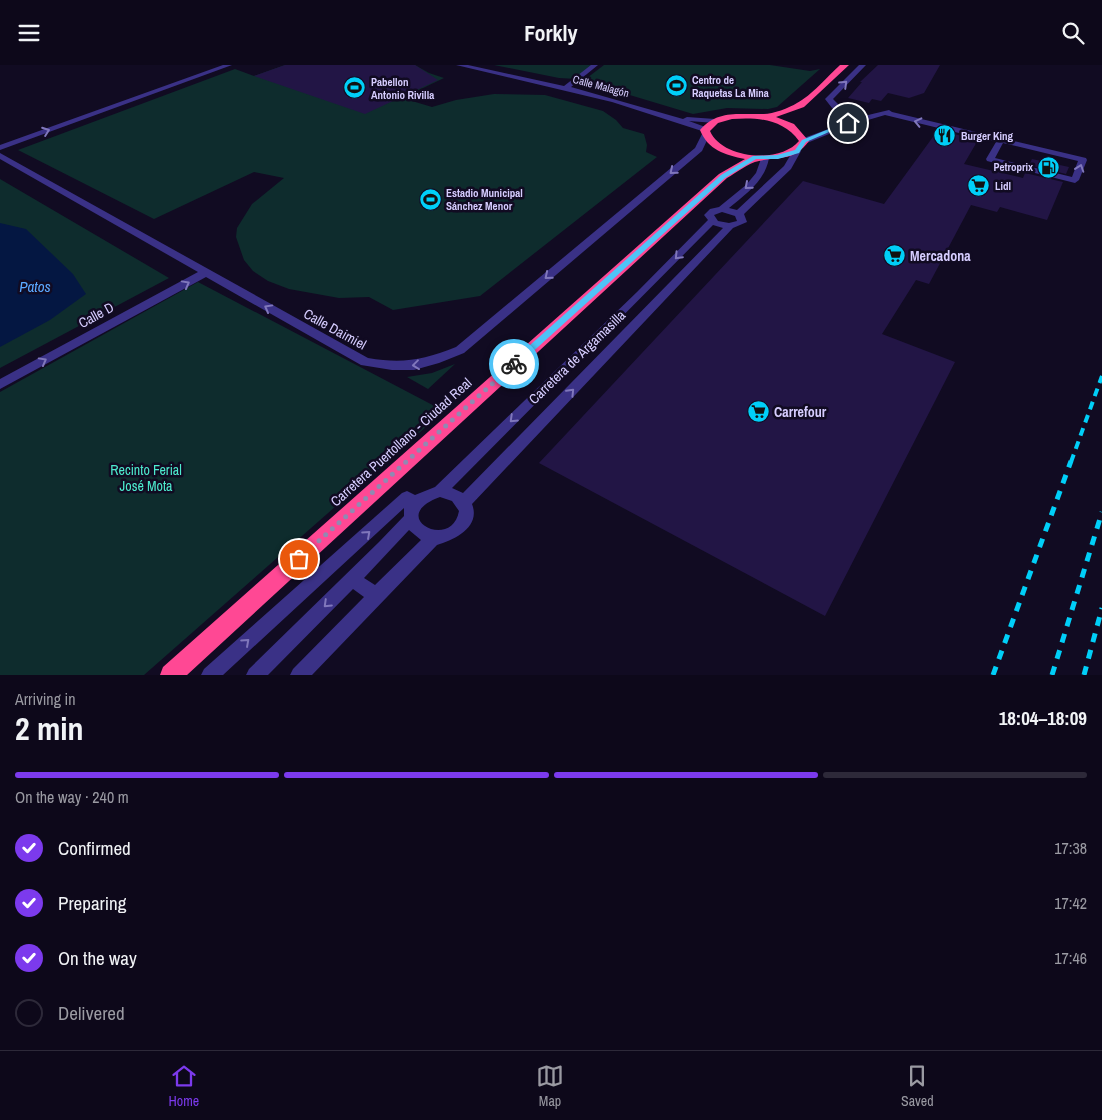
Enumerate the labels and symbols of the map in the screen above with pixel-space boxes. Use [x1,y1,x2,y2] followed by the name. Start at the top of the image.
[571,72,631,100] street label: Calle Malagón
[692,73,769,100] place label: Centro de Raquetas La Mina
[664,74,688,98] sports icon: Centro de Raquetas La Mina
[371,75,434,102] place label: Pabellon Antonio Rivilla
[343,76,367,100] sports icon: Pabellon Antonio Rivilla
[839,81,848,90] one-way arrow
[827,102,869,144] pin
[914,117,922,128] one-way arrow
[933,124,957,148] restaurant icon: Burger King
[41,127,50,137] one-way arrow
[961,129,1014,143] place label: Burger King
[1037,155,1061,179] fuel station icon: Petroprix
[993,160,1033,174] place label: Petroprix
[1074,164,1084,173] one-way arrow
[670,165,679,174] one-way arrow
[967,174,991,198] supermarket icon: Lidl
[995,179,1011,193] place label: Lidl
[745,180,754,189] one-way arrow
[446,186,523,213] place label: Estadio Municipal Sánchez Menor
[418,187,442,211] sports icon: Estadio Municipal Sánchez Menor
[882,244,906,268] supermarket icon: Mercadona
[910,247,971,265] place label: Mercadona
[675,250,684,259] one-way arrow
[545,270,554,279] one-way arrow
[19,276,51,297] water label: Patos
[180,280,189,290] one-way arrow
[75,298,117,332] street label: Calle D
[265,304,274,314] one-way arrow
[301,304,369,354] street label: Calle Daimiel
[525,306,630,408] street label: Carretera de Argamasilla
[489,339,539,389] courier
[38,357,47,367] one-way arrow
[412,359,420,370] one-way arrow
[327,374,475,510] street label: Carretera Puertollano - Ciudad Real
[565,388,574,397] one-way arrow
[746,400,770,424] supermarket icon: Carrefour
[774,403,827,421] place label: Carrefour
[509,413,518,422] one-way arrow
[110,461,182,495] park label: Recinto Ferial José Mota
[361,530,370,539] one-way arrow
[278,538,320,580] pin
[324,598,333,607] one-way arrow
[241,639,250,648] one-way arrow

